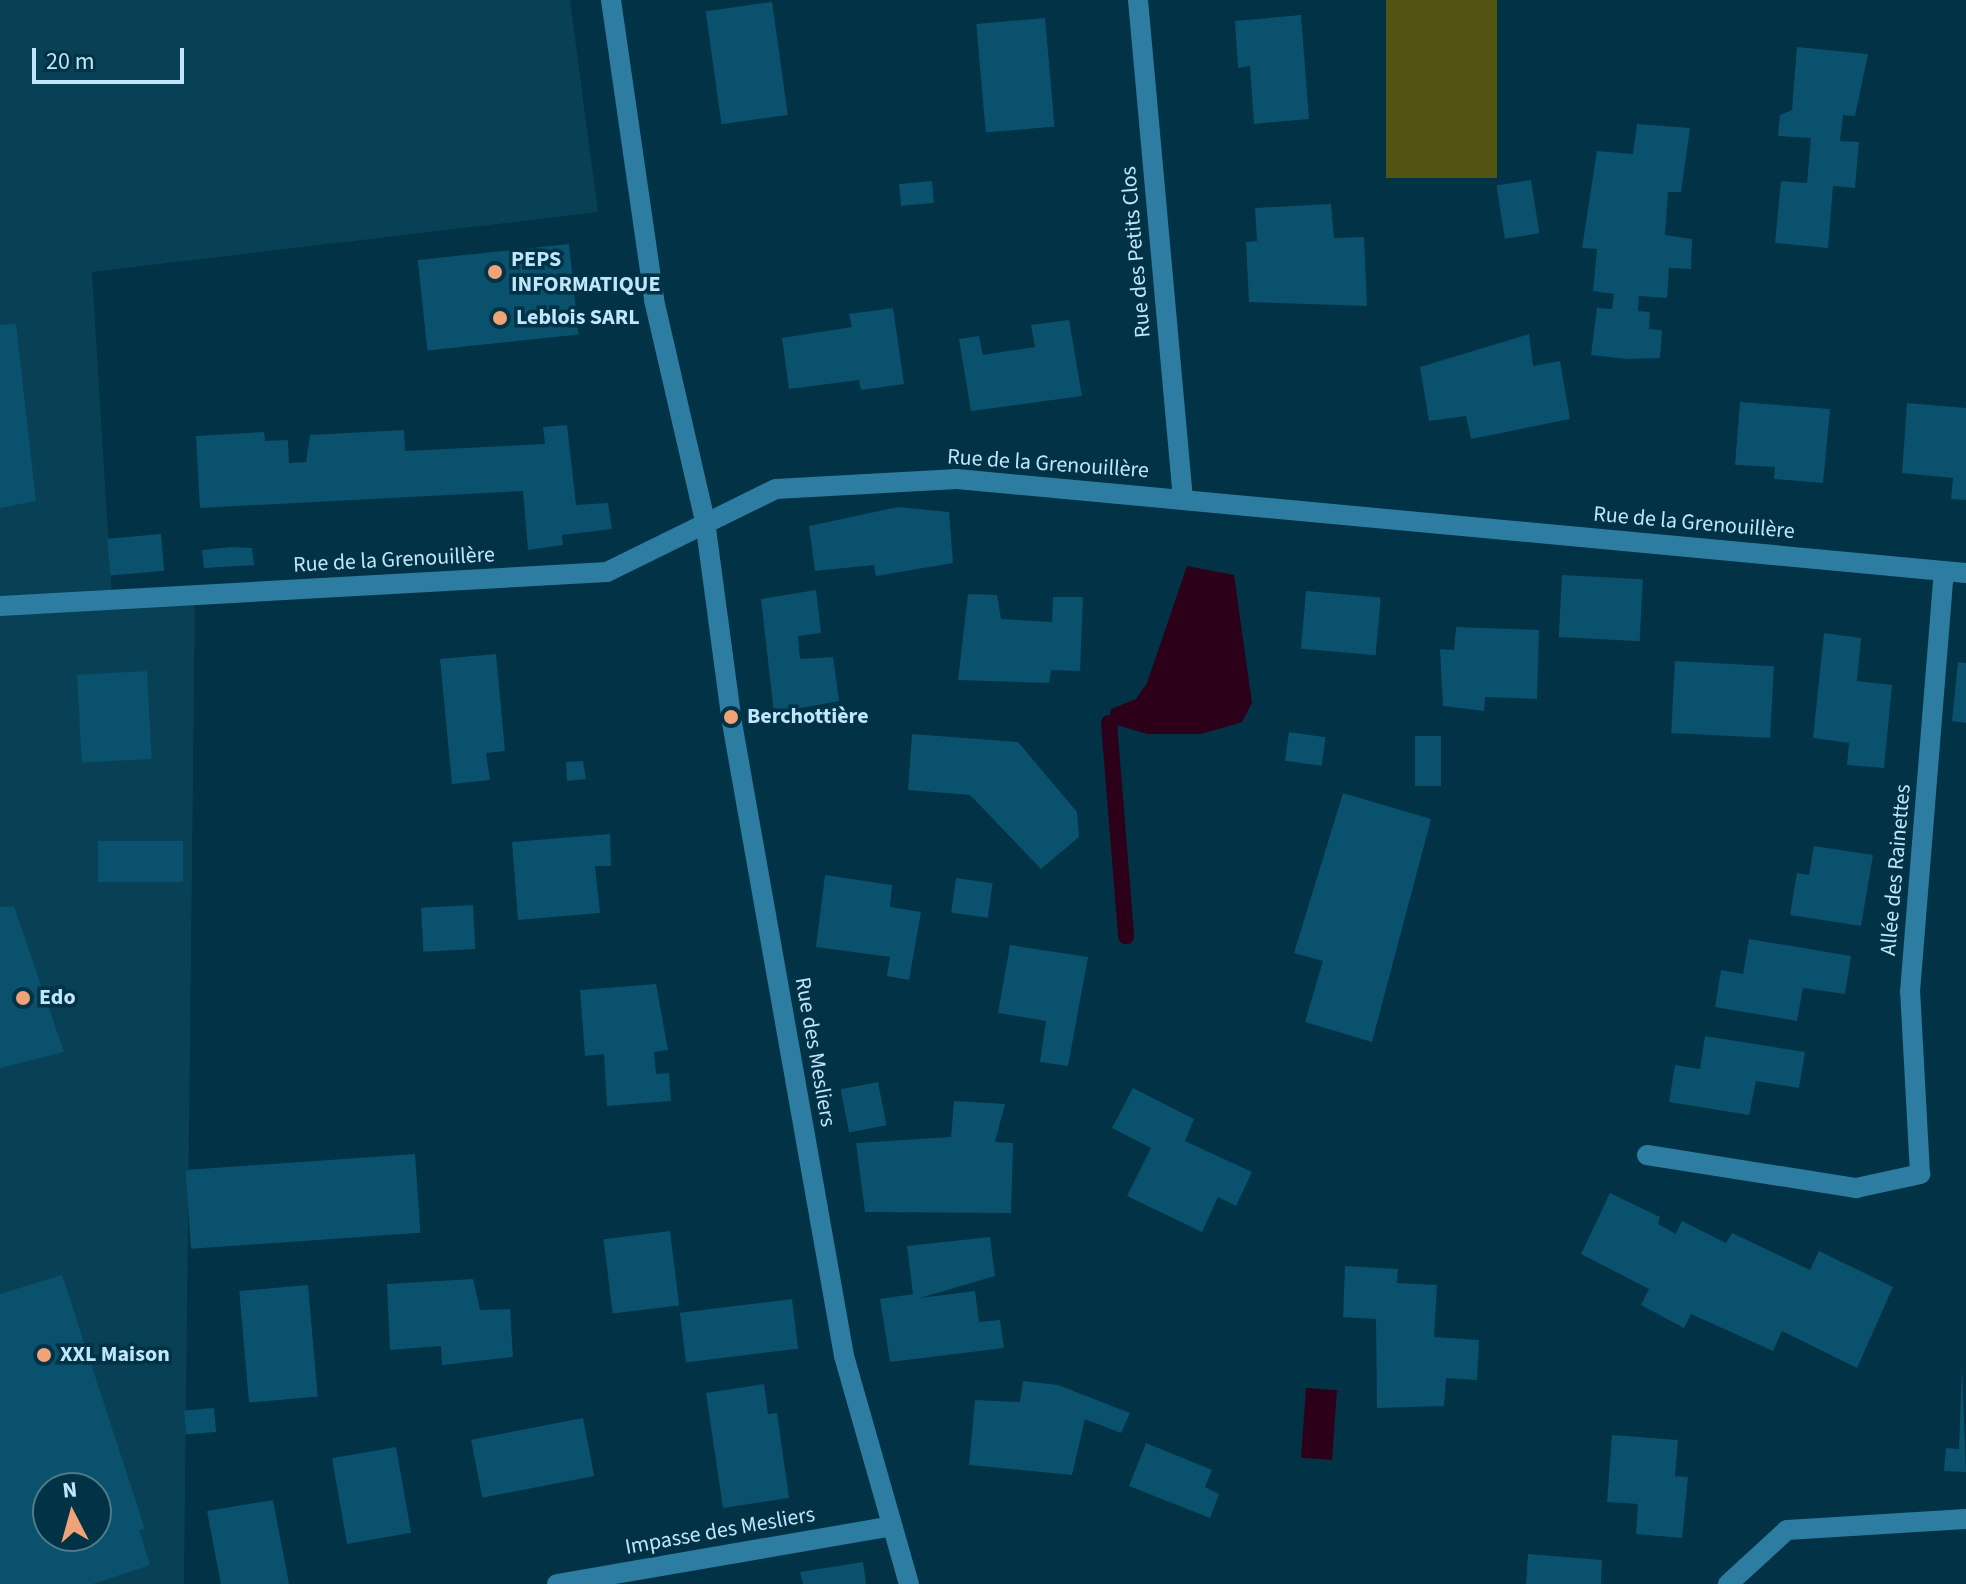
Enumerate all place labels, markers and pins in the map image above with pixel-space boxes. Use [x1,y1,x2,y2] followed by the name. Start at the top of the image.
[511,246,660,298] place label: PEPS INFORMATIQUE
[486,263,504,281] marker: PEPS INFORMATIQUE
[516,305,640,331] place label: Leblois SARL
[491,309,509,327] marker: Leblois SARL
[747,704,869,730] place label: Berchottière
[722,708,740,726] marker: Berchottière
[39,985,76,1011] place label: Edo
[14,989,32,1007] marker: Edo
[60,1342,170,1368] place label: XXL Maison
[35,1346,53,1364] marker: XXL Maison

